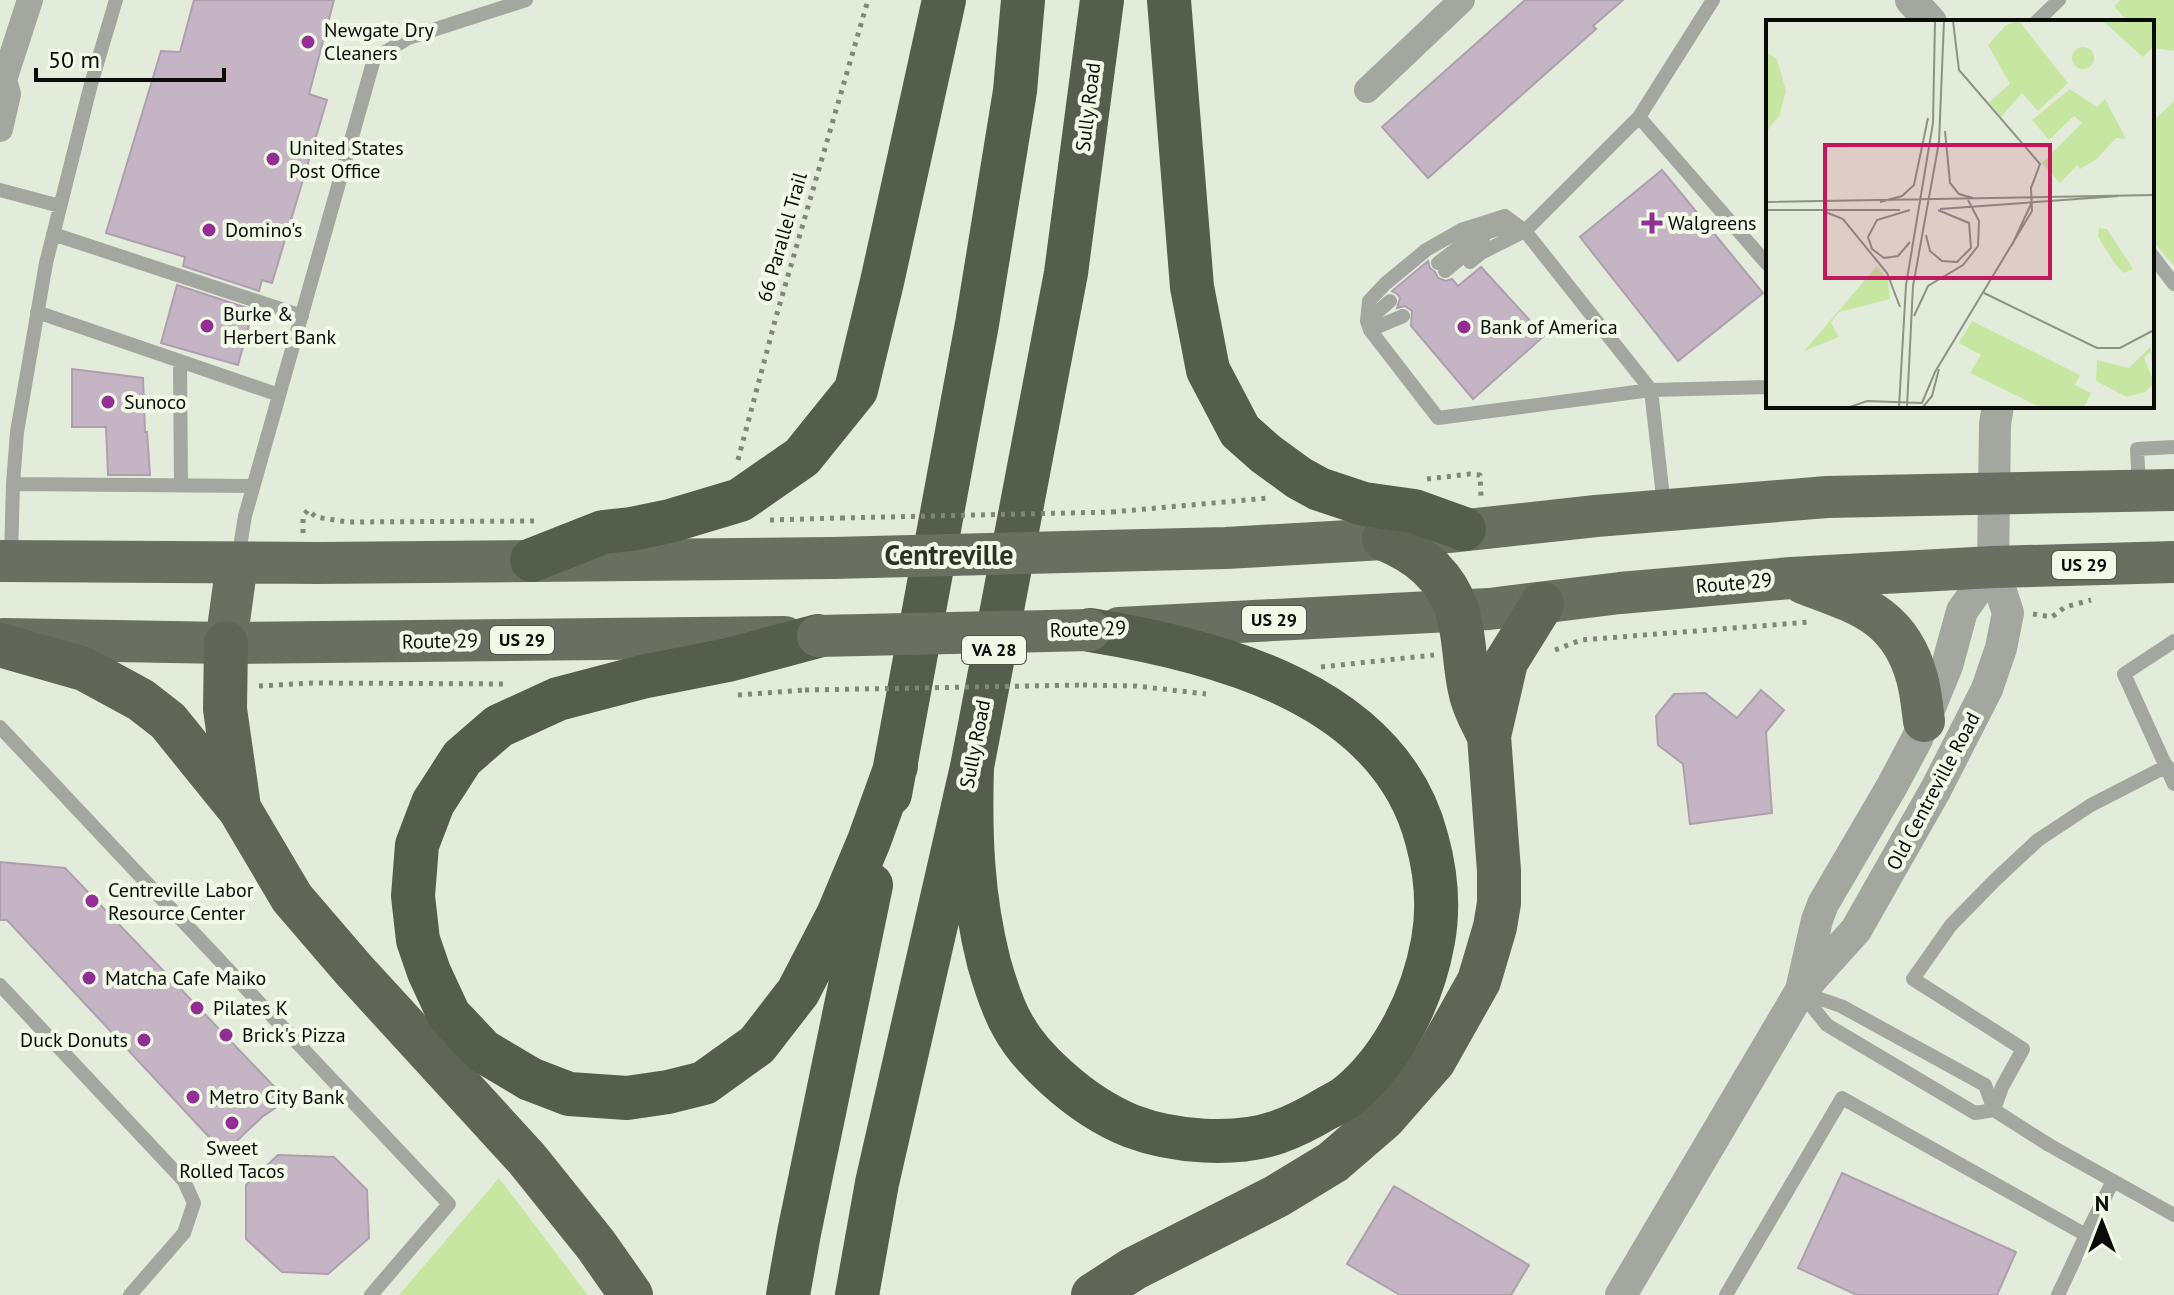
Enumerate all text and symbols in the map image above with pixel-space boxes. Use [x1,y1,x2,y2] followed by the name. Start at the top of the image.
[324,17,434,66] place label: Newgate Dry Cleaners
[1766,20,2154,408] inset map
[36,32,224,82] scale bar
[299,33,317,51] marker: Newgate Dry Cleaners
[48,44,100,75] text: 50 m
[1070,61,1106,153] street label: Sully Road
[289,135,404,184] place label: United States Post Office
[264,150,282,168] marker: United States Post Office
[751,169,813,305] street label: 66 Parallel Trail
[1668,210,1757,236] place label: Walgreens
[1643,214,1661,232] marker: Walgreens
[225,217,303,243] place label: Domino's
[200,221,218,239] marker: Domino's
[223,301,336,350] place label: Burke & Herbert Bank
[1480,314,1618,340] place label: Bank of America
[198,317,216,335] marker: Burke & Herbert Bank
[1455,318,1473,336] marker: Bank of America
[124,389,186,415] place label: Sunoco
[99,393,117,411] marker: Sunoco
[884,536,1014,573] district label: Centreville
[2052,551,2116,579] road number: US 29
[1695,567,1773,599] street label: Route 29
[1242,606,1306,634] road number: US 29
[1049,615,1127,643] street label: Route 29
[490,626,554,654] road number: US 29
[402,627,478,655] street label: Route 29
[962,636,1026,664] road number: VA 28
[954,698,996,790] street label: Sully Road
[1880,708,1986,874] street label: Old Centreville Road
[108,877,254,926] place label: Centreville Labor Resource Center
[83,892,101,910] marker: Centreville Labor Resource Center
[105,965,266,991] place label: Matcha Cafe Maiko
[80,969,98,987] marker: Matcha Cafe Maiko
[213,995,288,1021] place label: Pilates K
[188,999,206,1017] marker: Pilates K
[242,1022,346,1048] place label: Brick's Pizza
[217,1026,235,1044] marker: Brick's Pizza
[20,1027,128,1053] place label: Duck Donuts
[135,1031,153,1049] marker: Duck Donuts
[209,1084,345,1110] place label: Metro City Bank
[184,1088,202,1106] marker: Metro City Bank
[223,1114,241,1132] marker: Sweet Rolled Tacos
[179,1135,285,1184] place label: Sweet Rolled Tacos
[2062,1183,2142,1263] north arrow
[2095,1189,2109,1217] text: N

